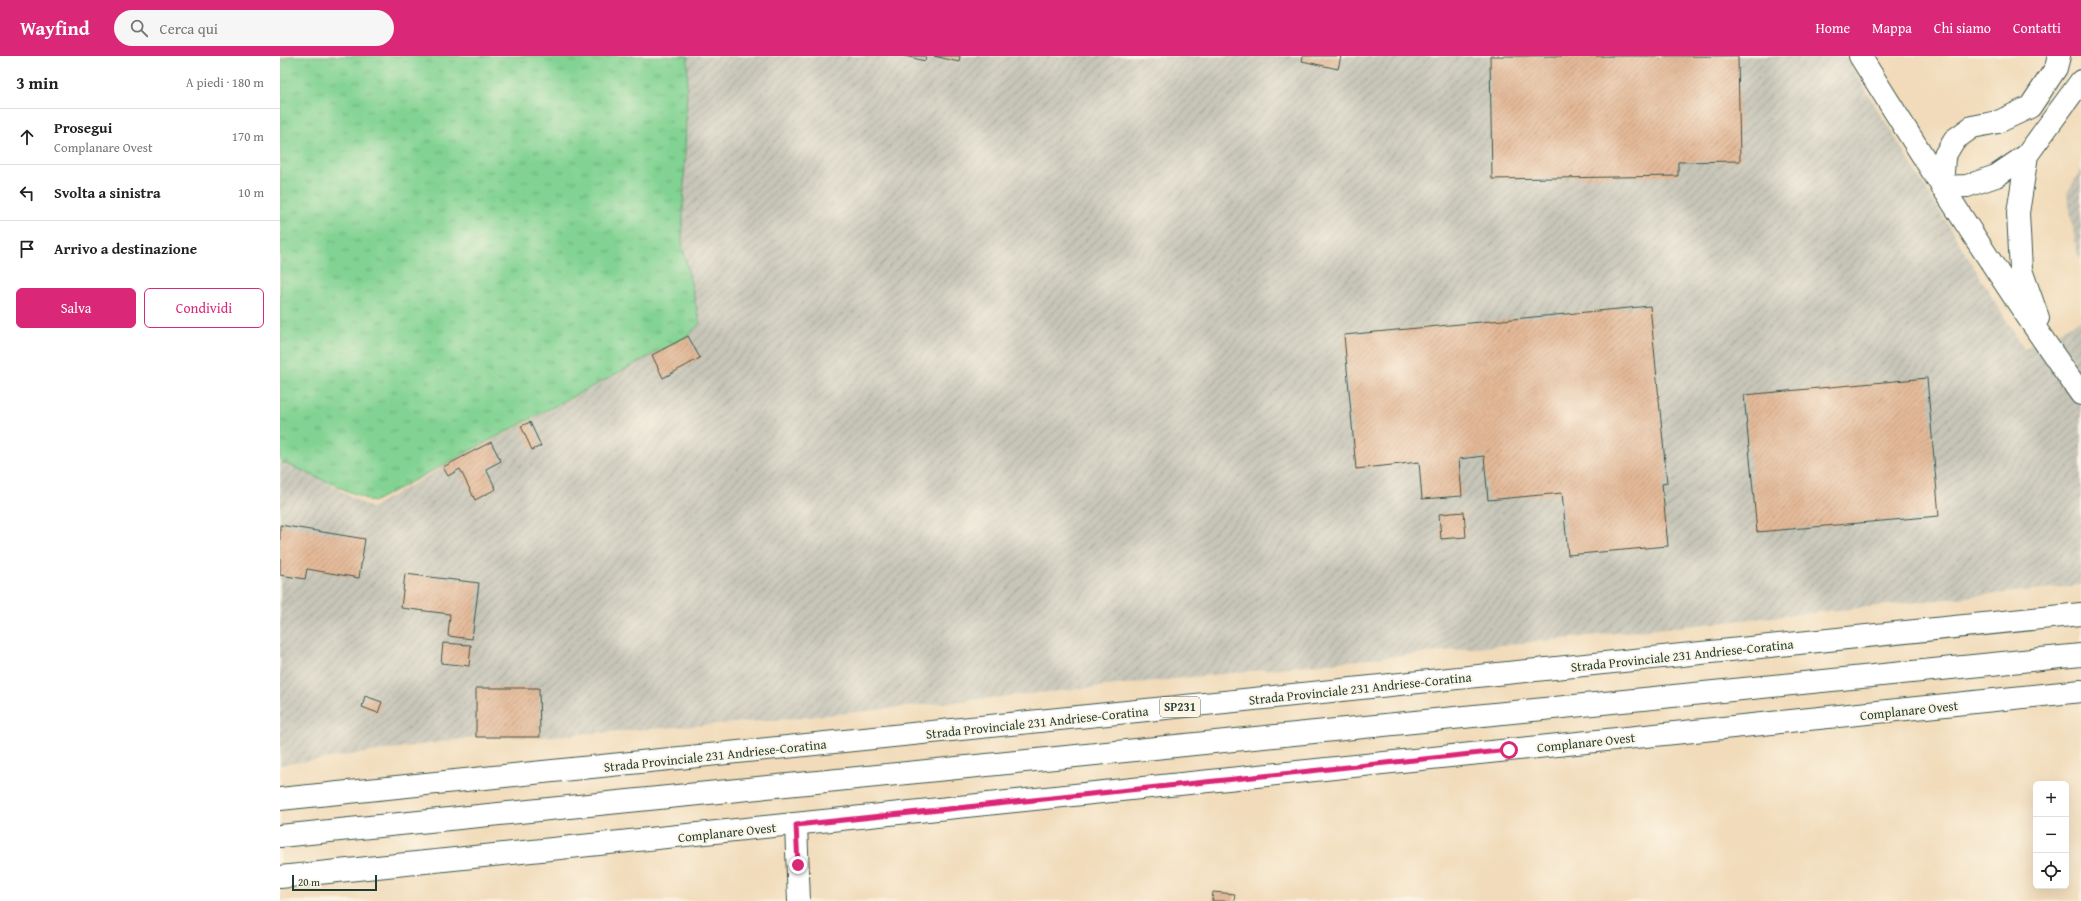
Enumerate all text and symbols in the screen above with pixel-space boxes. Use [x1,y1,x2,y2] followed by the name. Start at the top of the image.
[114,10,394,46] search box
[20,14,90,42] text: Wayfind
[128,17,150,39] icon: search
[160,18,218,39] text: Cerca qui
[1816,18,1850,38] text: Home
[1872,18,1912,38] text: Mappa
[1934,18,1991,38] text: Chi siamo
[2013,18,2061,38] text: Contatti
[16,70,58,95] text: 3 min
[186,73,264,92] text: A piedi · 180 m
[54,117,112,138] text: Prosegui
[16,126,38,148] icon: ahead
[232,127,264,146] text: 170 m
[54,138,153,157] text: Complanare Ovest
[16,182,38,204] icon: left
[54,182,161,203] text: Svolta a sinistra
[238,183,264,202] text: 10 m
[16,238,38,260] icon: arrive
[54,238,197,259] text: Arrivo a destinazione
[16,288,136,328] button: Salva
[144,288,264,328] button: Condividi
[1570,634,1795,677] street label: Strada Provinciale 231 Andriese-Coratina
[1248,667,1473,710] street label: Strada Provinciale 231 Andriese-Coratina
[1859,696,1959,725] street label: Complanare Ovest
[1160,697,1200,717] road number: SP231
[925,701,1150,744] street label: Strada Provinciale 231 Andriese-Coratina
[1536,728,1636,757] street label: Complanare Ovest
[603,734,828,777] street label: Strada Provinciale 231 Andriese-Coratina
[1500,741,1518,759] route start
[2033,781,2069,889] map controls
[2033,781,2069,817] button: +
[2033,817,2069,853] button: −
[677,818,777,847] street label: Complanare Ovest
[2033,853,2069,889] button: locate
[789,856,807,874] route end
[292,873,377,892] scale bar
[298,874,320,890] text: 20 m

